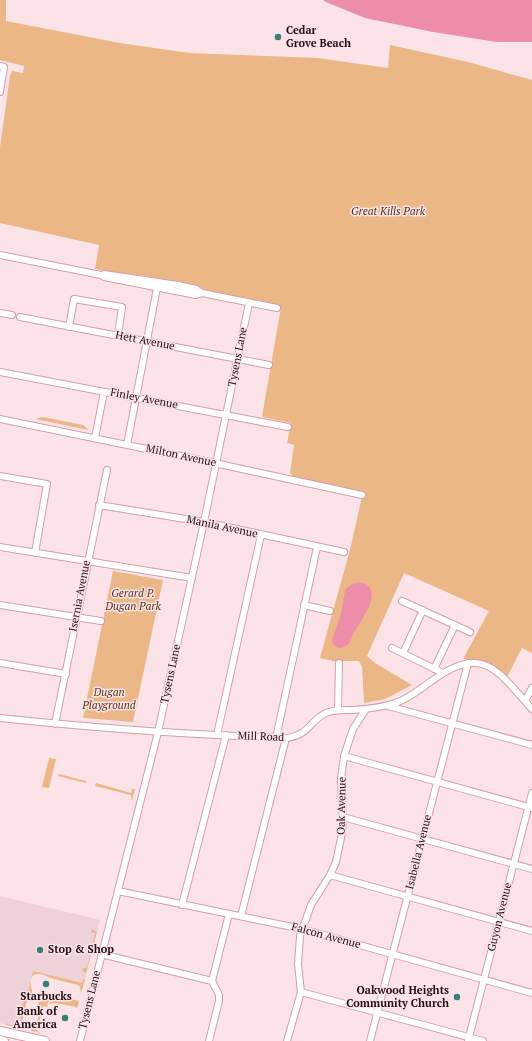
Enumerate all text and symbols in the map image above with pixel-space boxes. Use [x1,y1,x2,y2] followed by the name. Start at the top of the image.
[286,24,351,50] place label: Cedar Grove Beach
[273,32,283,42] marker: Cedar Grove Beach
[351,205,425,219] park label: Great Kills Park
[226,326,250,388] street label: Tysens Lane
[114,329,176,353] street label: Hett Avenue
[109,386,179,412] street label: Finley Avenue
[145,442,217,470] street label: Milton Avenue
[185,513,259,541] street label: Manila Avenue
[67,559,93,633] street label: Isernia Avenue
[105,587,161,613] park label: Gerard P. Dugan Park
[158,643,184,705] street label: Tysens Lane
[82,686,136,712] park label: Dugan Playground
[237,730,285,744] street label: Mill Road
[335,777,349,835] street label: Oak Avenue
[403,813,435,891] street label: Isabella Avenue
[485,881,515,953] street label: Guyon Avenue
[290,920,362,952] street label: Falcon Avenue
[48,943,114,957] place label: Stop & Shop
[35,945,45,955] marker: Stop & Shop
[76,969,104,1031] street label: Tysens Lane
[41,979,51,989] marker: Starbucks
[346,984,449,1010] place label: Oakwood Heights Community Church
[20,990,72,1004] place label: Starbucks
[452,992,462,1002] marker: Oakwood Heights Community Church
[13,1005,57,1031] place label: Bank of America
[60,1013,70,1023] marker: Bank of America

